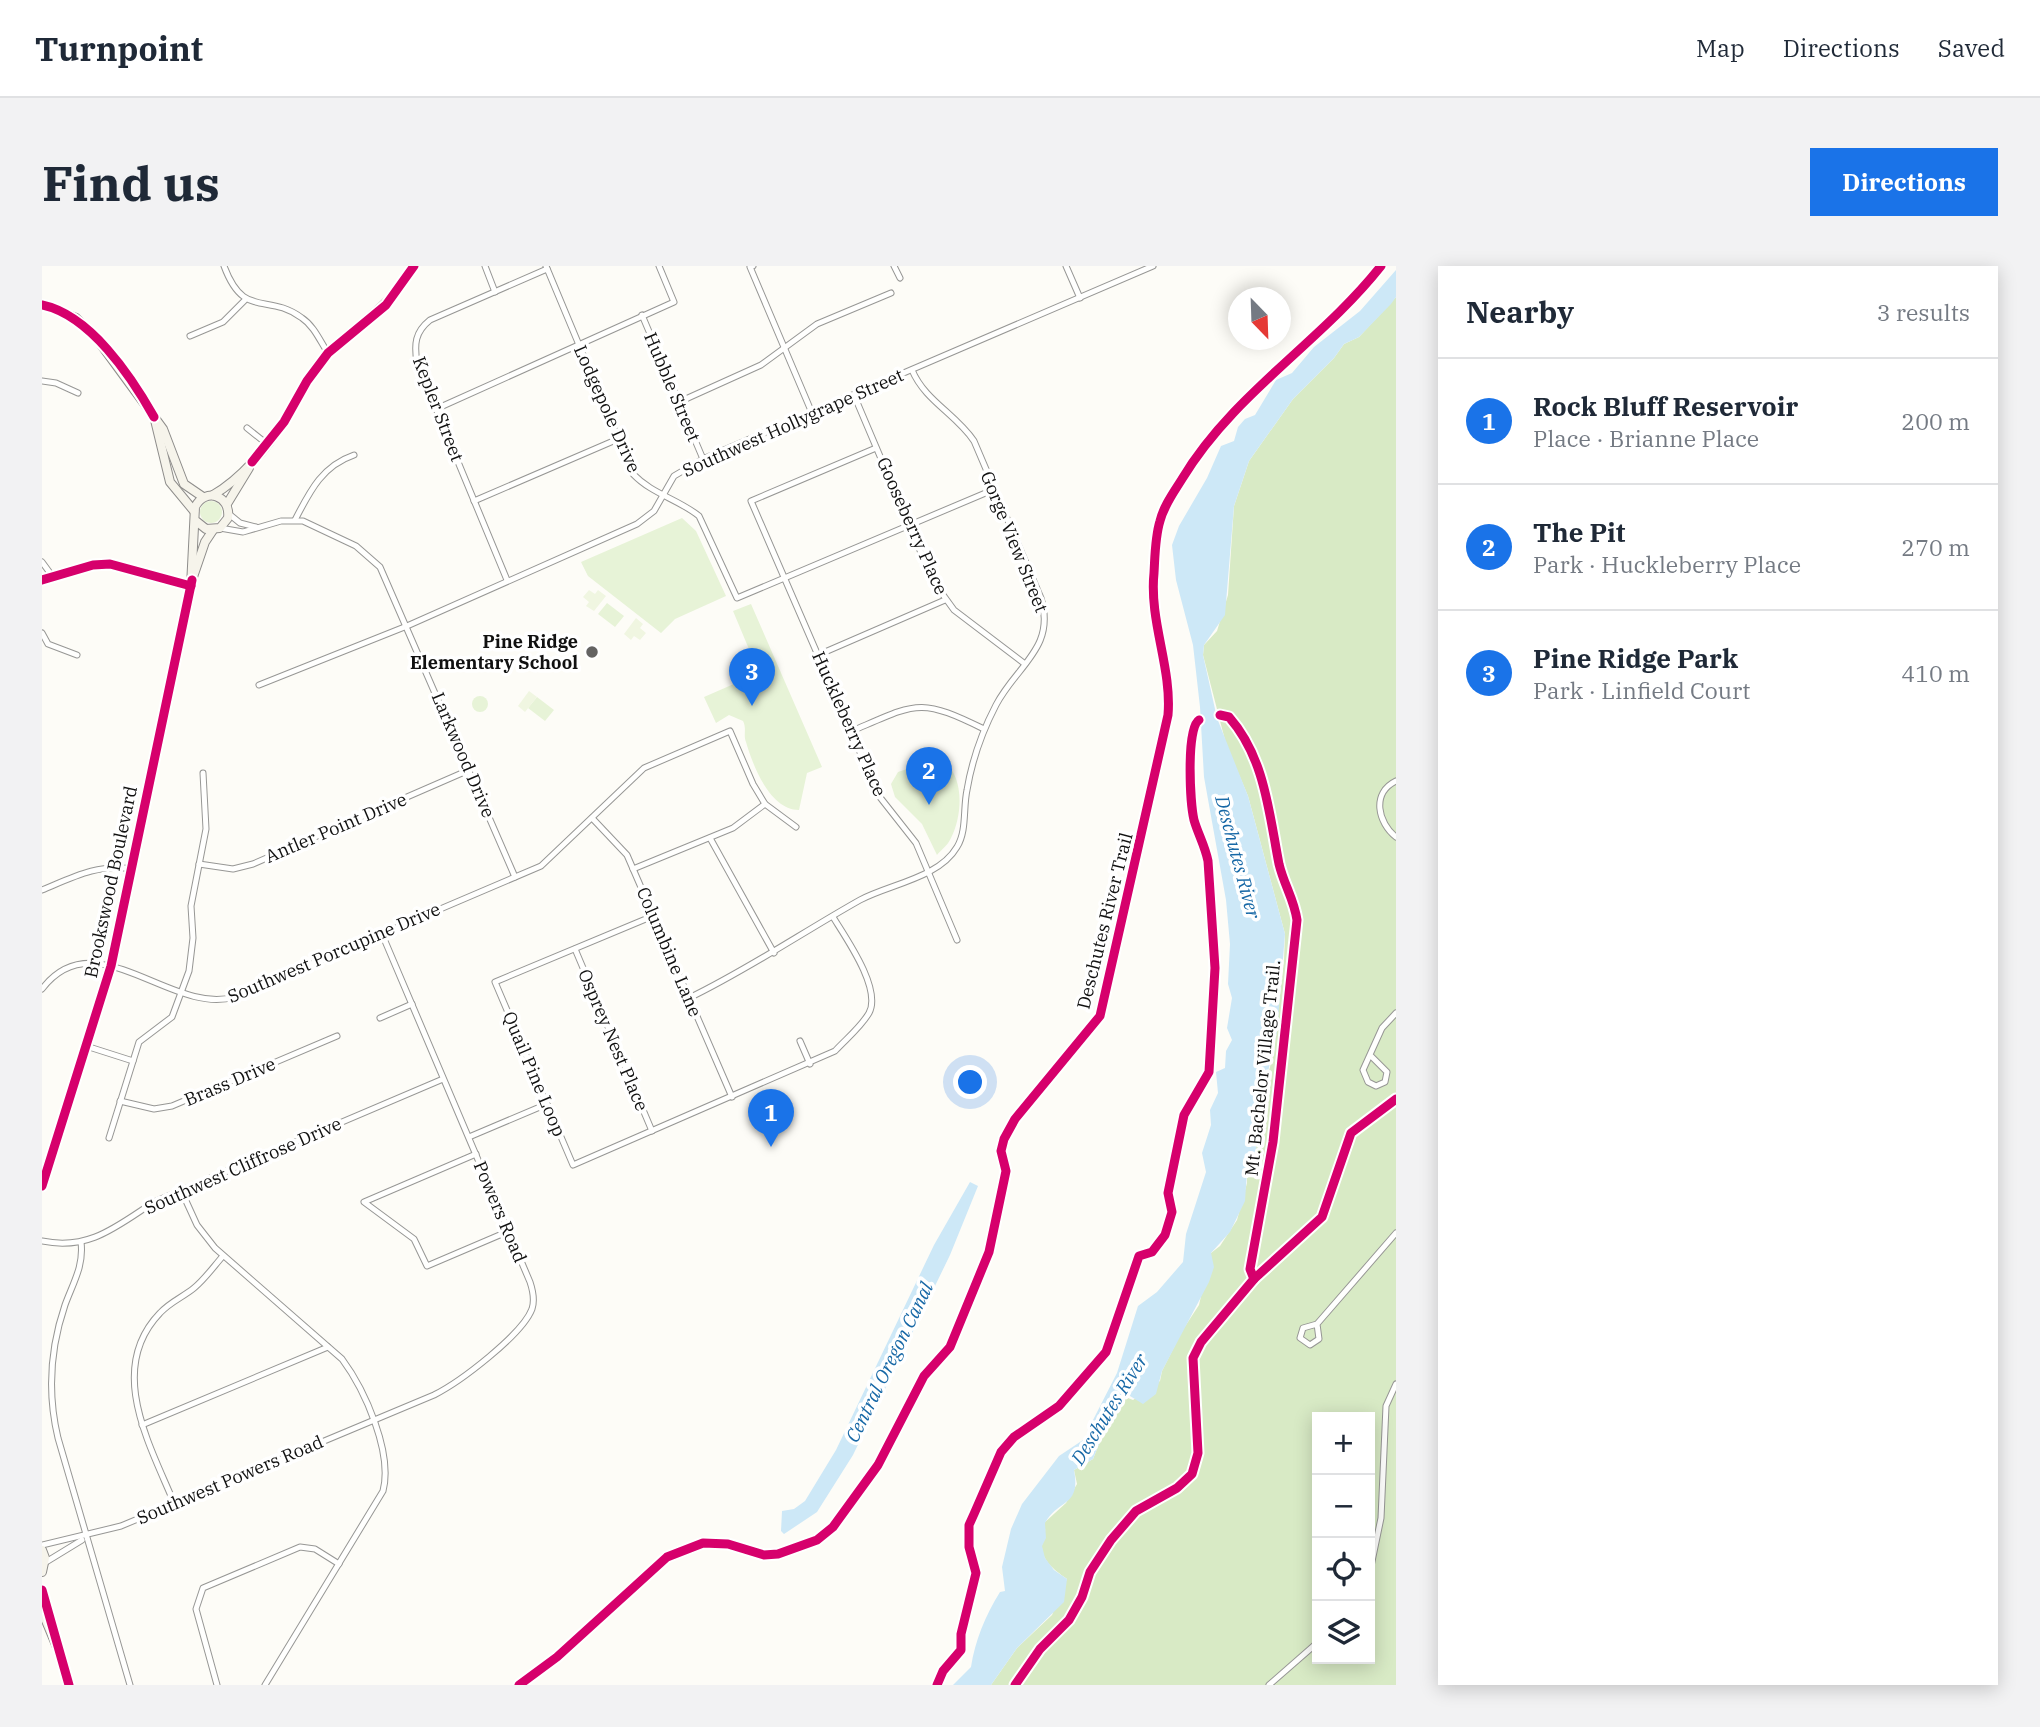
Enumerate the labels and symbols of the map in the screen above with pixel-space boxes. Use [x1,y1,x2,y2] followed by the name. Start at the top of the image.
[1228,287,1291,350] north arrow
[639,329,706,445] street label: Hubble Street
[569,341,646,476] street label: Lodgepole Drive
[408,353,469,465] street label: Kepler Street
[679,363,907,482] street label: Southwest Hollygrape Street
[872,454,953,598] street label: Gooseberry Place
[976,468,1053,616] street label: Gorge View Street
[410,630,578,674] place label: Pine Ridge Elementary School
[584,644,600,660] marker: Pine Ridge Elementary School
[729,648,775,706] pin: 3
[807,648,892,800] street label: Huckleberry Place
[427,689,500,821] street label: Larkwood Drive
[906,747,952,805] pin: 2
[79,784,142,980] street label: Brookswood Boulevard
[262,787,410,868] street label: Antler Point Drive
[1210,792,1266,922] water label: Deschutes River
[1071,830,1138,1012] street label: Deschutes River Trail
[632,883,707,1020] street label: Columbine Lane
[224,897,444,1008] street label: Southwest Porcupine Drive
[1240,959,1285,1177] street label: Mt. Bachelor Village Trail.
[573,965,654,1114] street label: Osprey Nest Place
[498,1008,571,1140] street label: Quail Pine Loop
[181,1052,279,1111] street label: Brass Drive
[953,1065,987,1099] your location
[748,1089,794,1147] pin: 1
[141,1112,345,1219] street label: Southwest Cliffrose Drive
[469,1157,532,1266] street label: Powers Road
[840,1278,938,1446] water label: Central Oregon Canal
[1065,1349,1153,1470] water label: Deschutes River
[133,1430,327,1529] street label: Southwest Powers Road

